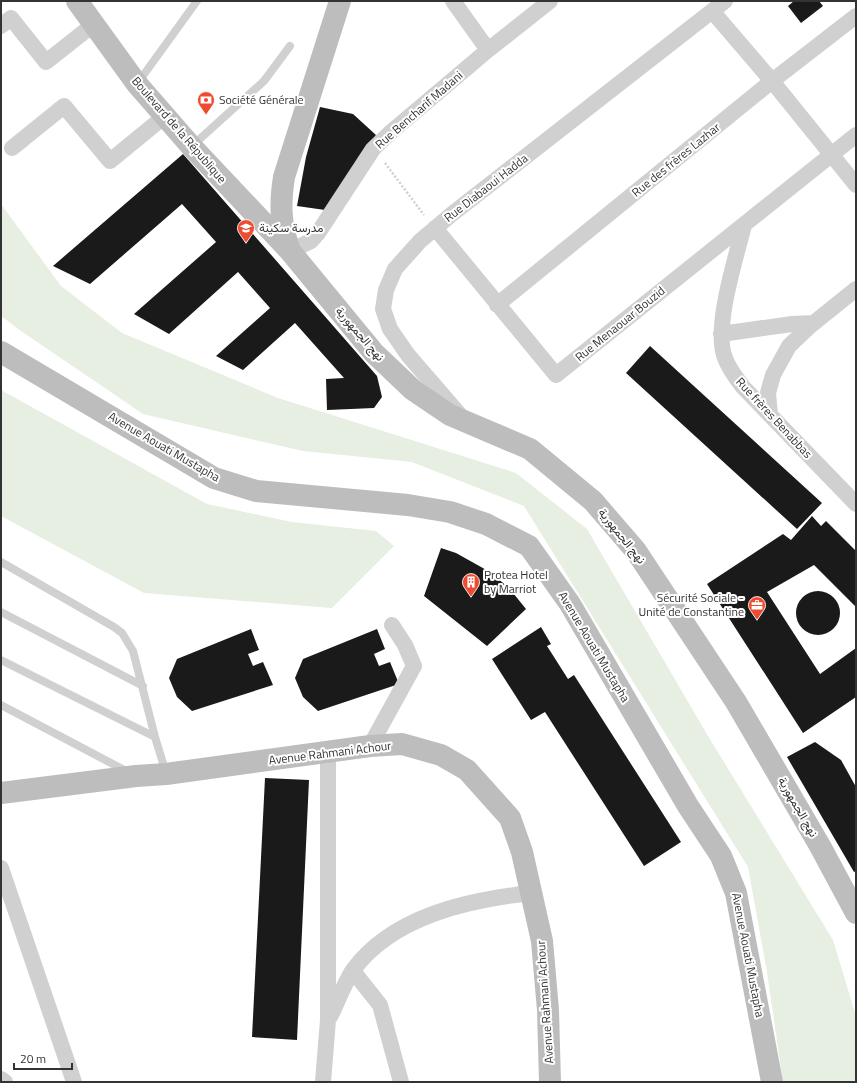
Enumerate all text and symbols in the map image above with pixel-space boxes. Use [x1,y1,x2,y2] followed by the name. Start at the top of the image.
[371,66,467,153] street label: Rue Bencharif Madani
[127,72,231,187] street label: Boulevard de la République
[196,90,216,115] bank icon: Société Générale
[219,90,304,109] place label: Société Générale
[627,118,724,201] street label: Rue des frères Lazhar
[440,149,532,226] street label: Rue Diabaoui Hadda
[236,218,256,243] school or university icon: مدرسة سكينة
[259,218,324,237] place label: مدرسة سكينة
[571,281,669,366] street label: Rue Menaouar Bouzid
[331,302,390,365] street label: نهج الجمهورية
[732,373,817,463] street label: Rue frères Benabbas
[105,407,224,486] street label: Avenue Aouati Mustapha
[594,504,651,568] street label: نهج الجمهورية
[484,565,548,598] place label: Protea Hotel by Marriot
[461,572,481,597] building icon: Protea Hotel by Marriot
[554,588,635,706] street label: Avenue Aouati Mustapha
[638,588,744,621] place label: Sécurité Sociale - Unité de Constantine
[747,595,767,620] office icon: Sécurité Sociale - Unité de Constantine
[268,736,392,769] street label: Avenue Rahmani Achour
[773,773,823,841] street label: نهج الجمهورية
[727,891,770,1019] street label: Avenue Aouati Mustapha
[531,940,558,1064] street label: Avenue Rahmani Achour
[14,1045,72,1071] scale bar
[20,1049,46,1068] text: 20 m

